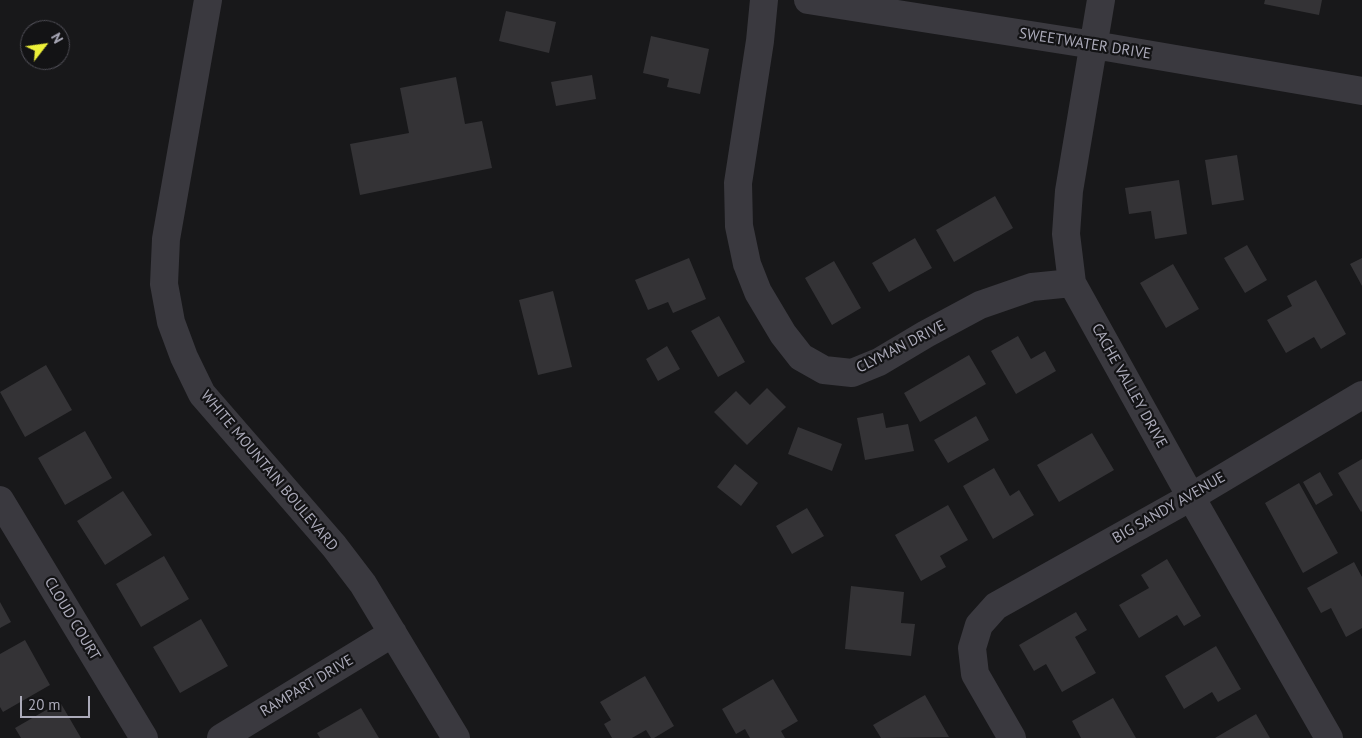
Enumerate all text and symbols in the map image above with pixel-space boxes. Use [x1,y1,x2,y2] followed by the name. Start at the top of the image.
[20,20,70,70] north arrow
[1018,25,1152,63] street label: SWEETWATER DRIVE
[47,30,67,46] text: N
[853,317,949,377] street label: CLYMAN DRIVE
[1087,321,1171,451] street label: CACHE VALLEY DRIVE
[197,387,341,555] street label: WHITE MOUNTAIN BOULEVARD
[1109,468,1229,548] street label: BIG SANDY AVENUE
[40,574,104,664] street label: CLOUD COURT
[257,651,357,721] street label: RAMPART DRIVE
[22,686,92,718] scale bar
[28,695,61,714] text: 20 m

